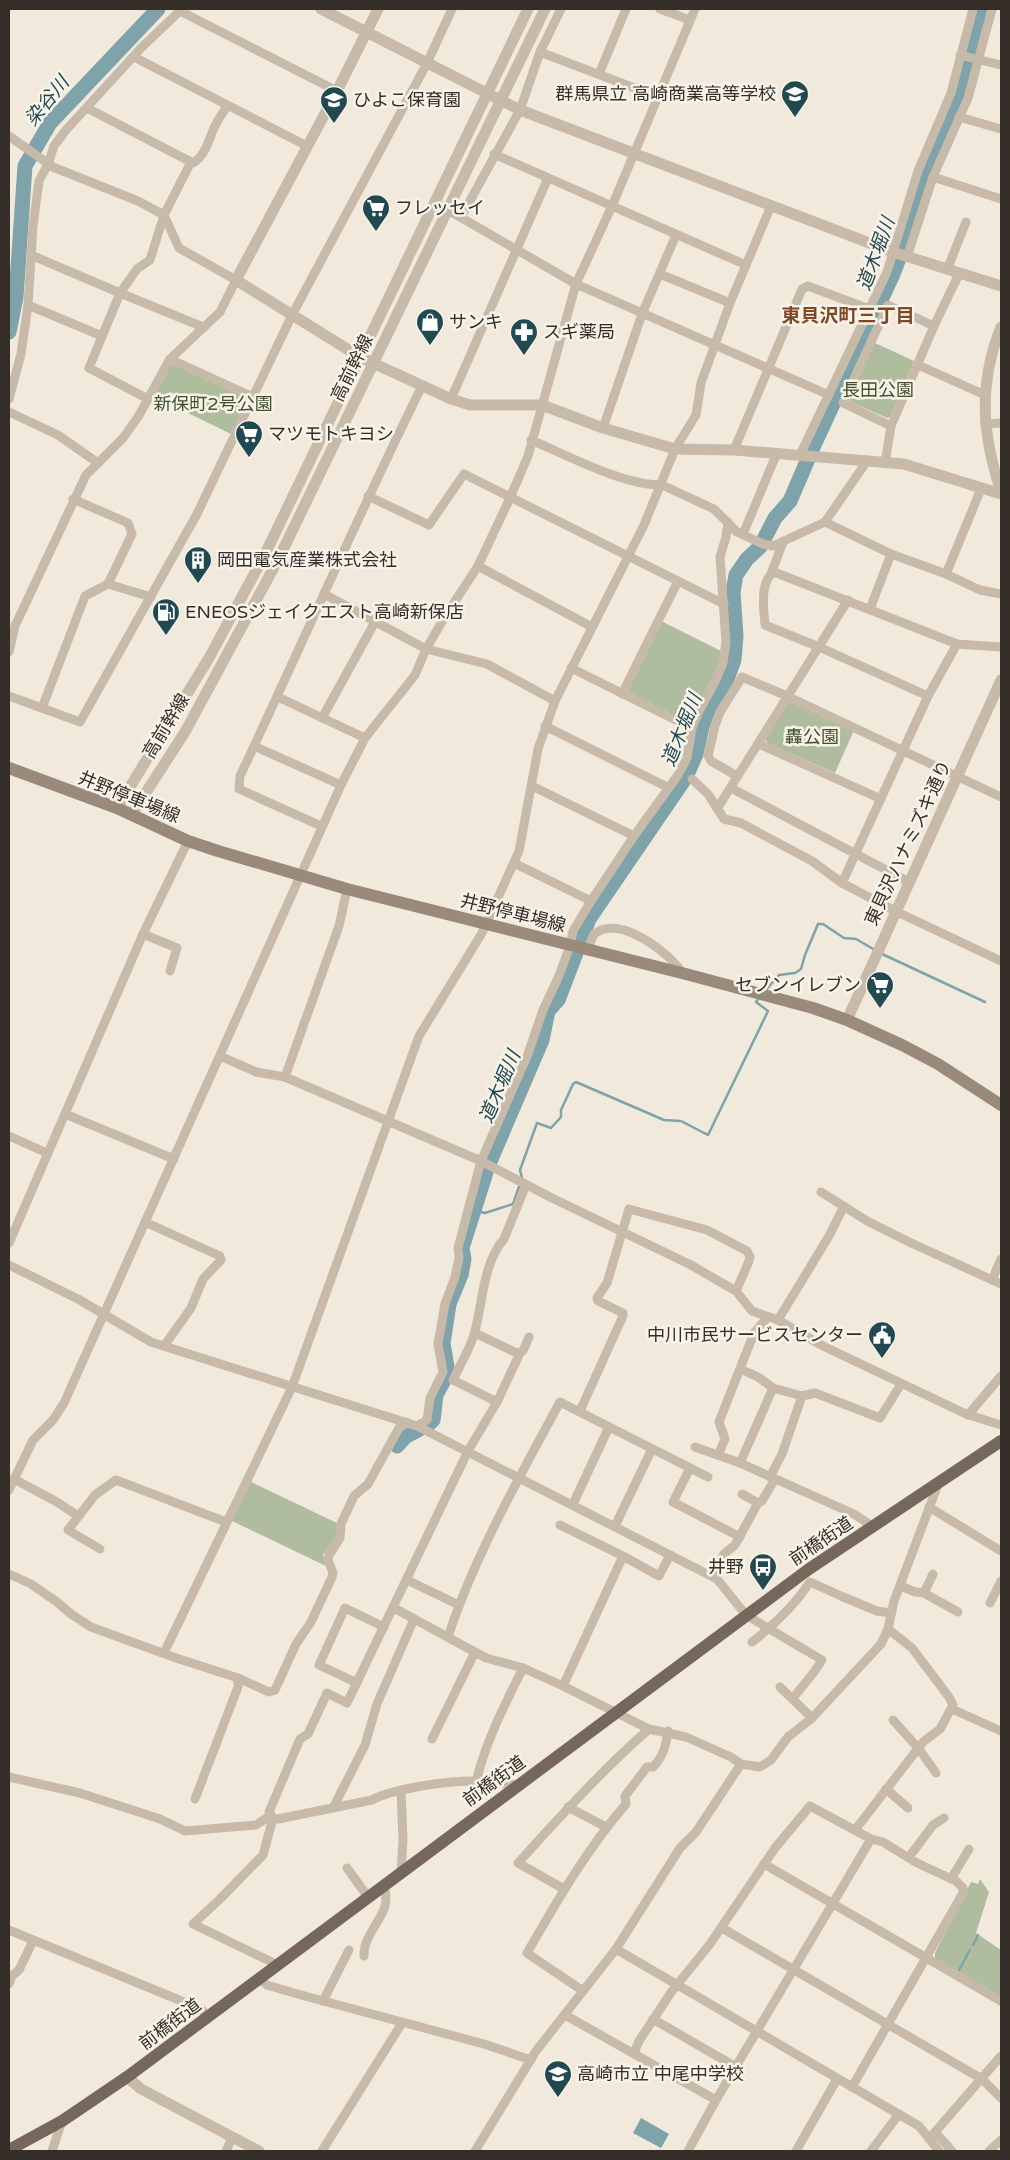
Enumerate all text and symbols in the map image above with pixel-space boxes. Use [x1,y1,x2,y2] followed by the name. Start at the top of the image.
[21,70,75,130] water label: 染谷川
[780,79,810,118] school or university icon: 群馬県立 高崎商業高等学校
[555,83,776,105] place label: 群馬県立 高崎商業高等学校
[319,85,349,124] school or university icon: ひよこ保育園
[353,89,461,111] place label: ひよこ保育園
[361,193,391,232] supermarket icon: フレッセイ
[395,197,485,219] place label: フレッセイ
[853,213,900,293] water label: 道木堀川
[781,305,915,327] district label: 東貝沢町三丁目
[415,307,445,346] shop icon: サンキ
[449,311,503,333] place label: サンキ
[509,317,539,356] pharmacy icon: スギ薬局
[543,321,615,343] place label: スギ薬局
[326,331,378,405] street label: 高前幹線
[842,379,914,401] park label: 長田公園
[153,393,273,415] park label: 新保町2号公園
[234,419,264,458] supermarket icon: マツモトキヨシ
[268,423,394,445] place label: マツモトキヨシ
[183,545,213,584] building icon: 岡田電気産業株式会社
[217,549,397,571] place label: 岡田電気産業株式会社
[151,597,181,636] fuel station icon: ENEOSジェイクエスト高崎新保店
[185,601,464,623] place label: ENEOSジェイクエスト高崎新保店
[138,689,194,763] street label: 高前幹線
[658,689,707,769] water label: 道木堀川
[785,726,839,748] park label: 轟公園
[860,757,956,929] street label: 東貝沢ハナミズキ通り
[75,767,183,827] street label: 井野停車場線
[458,889,568,937] street label: 井野停車場線
[865,970,895,1009] supermarket icon: セブンイレブン
[735,974,861,996] place label: セブンイレブン
[475,1046,526,1126] water label: 道木堀川
[867,1320,897,1359] public building icon: 中川市民サービスセンター
[647,1324,863,1346] place label: 中川市民サービスセンター
[785,1512,857,1570] street label: 前橋街道
[748,1552,778,1591] bus stop icon: 井野
[708,1556,744,1578] place label: 井野
[458,1751,530,1811] street label: 前橋街道
[135,1994,205,2054] street label: 前橋街道
[543,2059,573,2098] school or university icon: 高崎市立 中尾中学校
[577,2063,744,2085] place label: 高崎市立 中尾中学校

